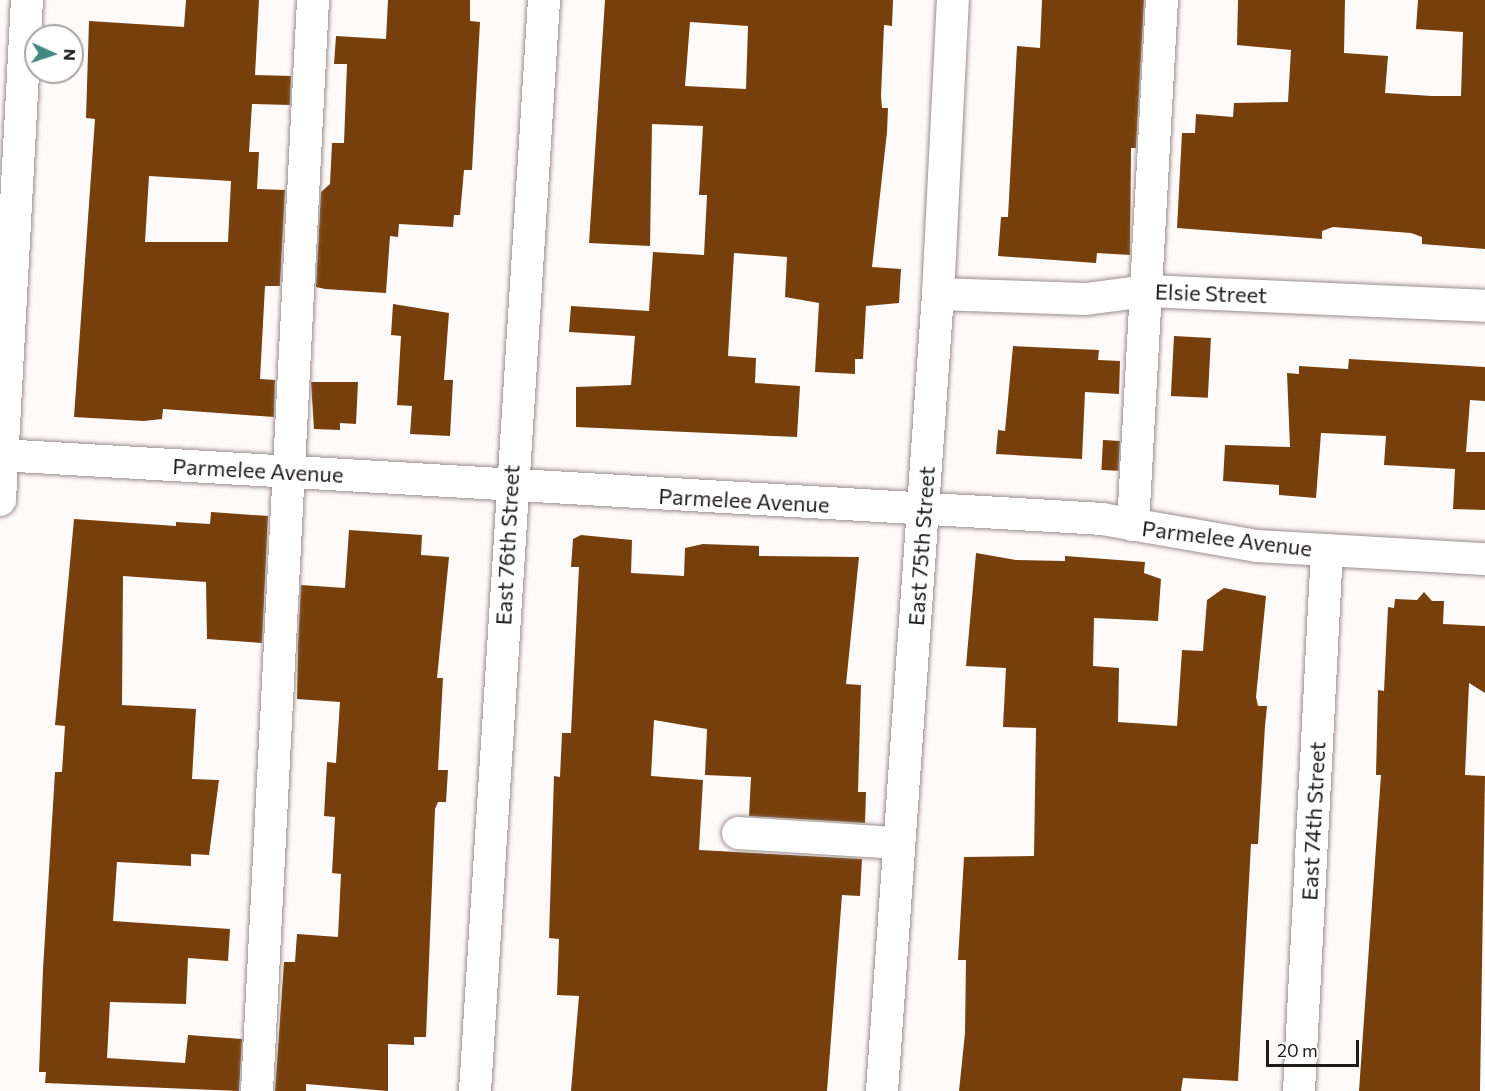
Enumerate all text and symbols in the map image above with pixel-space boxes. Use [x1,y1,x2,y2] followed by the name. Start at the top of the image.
[24,24,84,84] north arrow
[61,48,80,61] text: N
[1154,278,1268,308] street label: Elsie Street
[172,452,344,488] street label: Parmelee Avenue
[490,464,524,626] street label: East 76th Street
[902,465,940,627] street label: East 75th Street
[658,482,830,518] street label: Parmelee Avenue
[1140,514,1314,562] street label: Parmelee Avenue
[1296,741,1330,901] street label: East 74th Street
[1269,1028,1362,1066] scale bar
[1277,1039,1318,1061] text: 20 m

